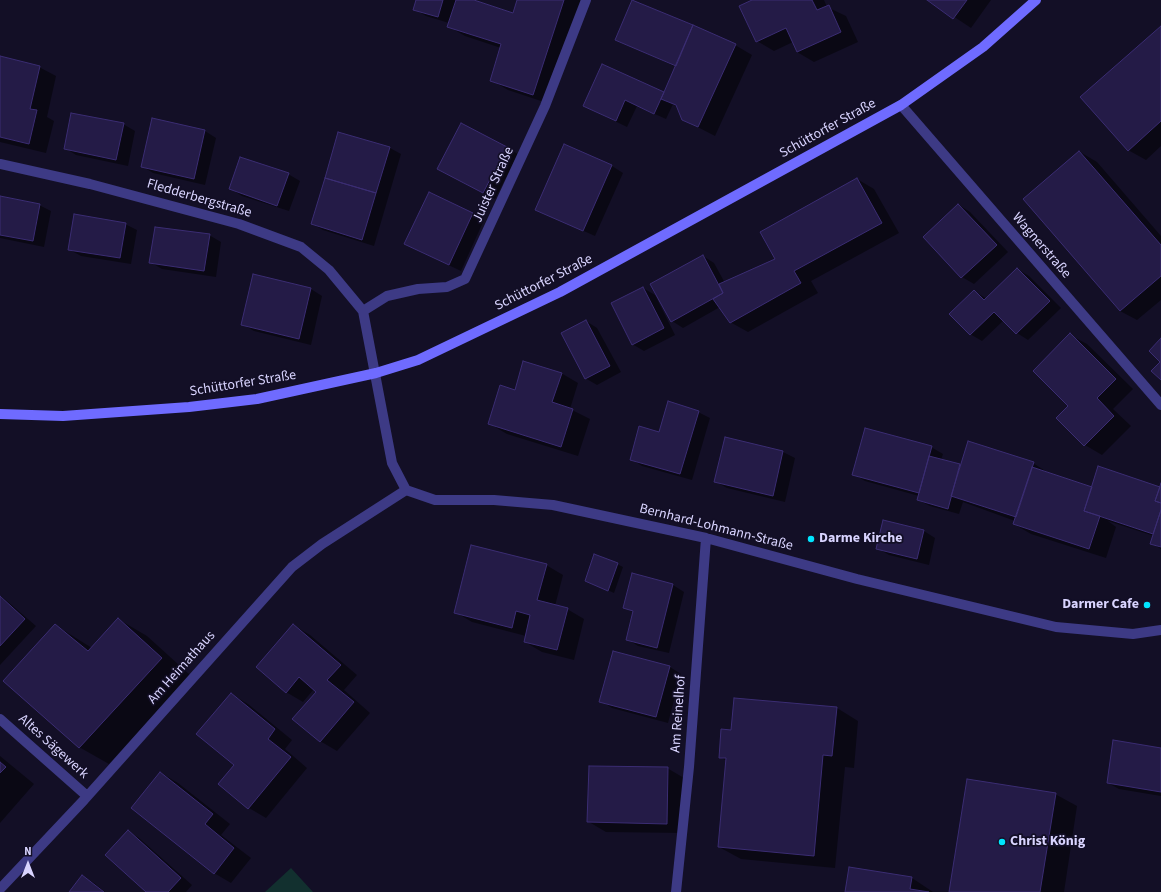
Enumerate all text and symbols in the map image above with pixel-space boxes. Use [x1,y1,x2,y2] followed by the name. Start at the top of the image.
[777,96,879,162] street label: Schüttorfer Straße
[470,145,518,225] street label: Juister Straße
[145,176,253,222] street label: Fledderbergstraße
[1008,210,1074,282] street label: Wagnerstraße
[492,251,596,315] street label: Schüttorfer Straße
[189,367,297,401] street label: Schüttorfer Straße
[638,501,794,555] street label: Bernhard-Lohmann-Straße
[819,531,903,547] place label: Darme Kirche
[806,534,816,544] marker: Darme Kirche
[1062,597,1139,613] place label: Darmer Cafe
[1142,600,1152,610] marker: Darmer Cafe
[145,628,219,708] street label: Am Heimathaus
[668,675,690,753] street label: Am Reinelhof
[15,711,91,783] street label: Altes Sägewerk
[1010,834,1085,850] place label: Christ König
[997,837,1007,847] marker: Christ König
[8,844,48,884] north arrow
[24,844,32,859] text: N

